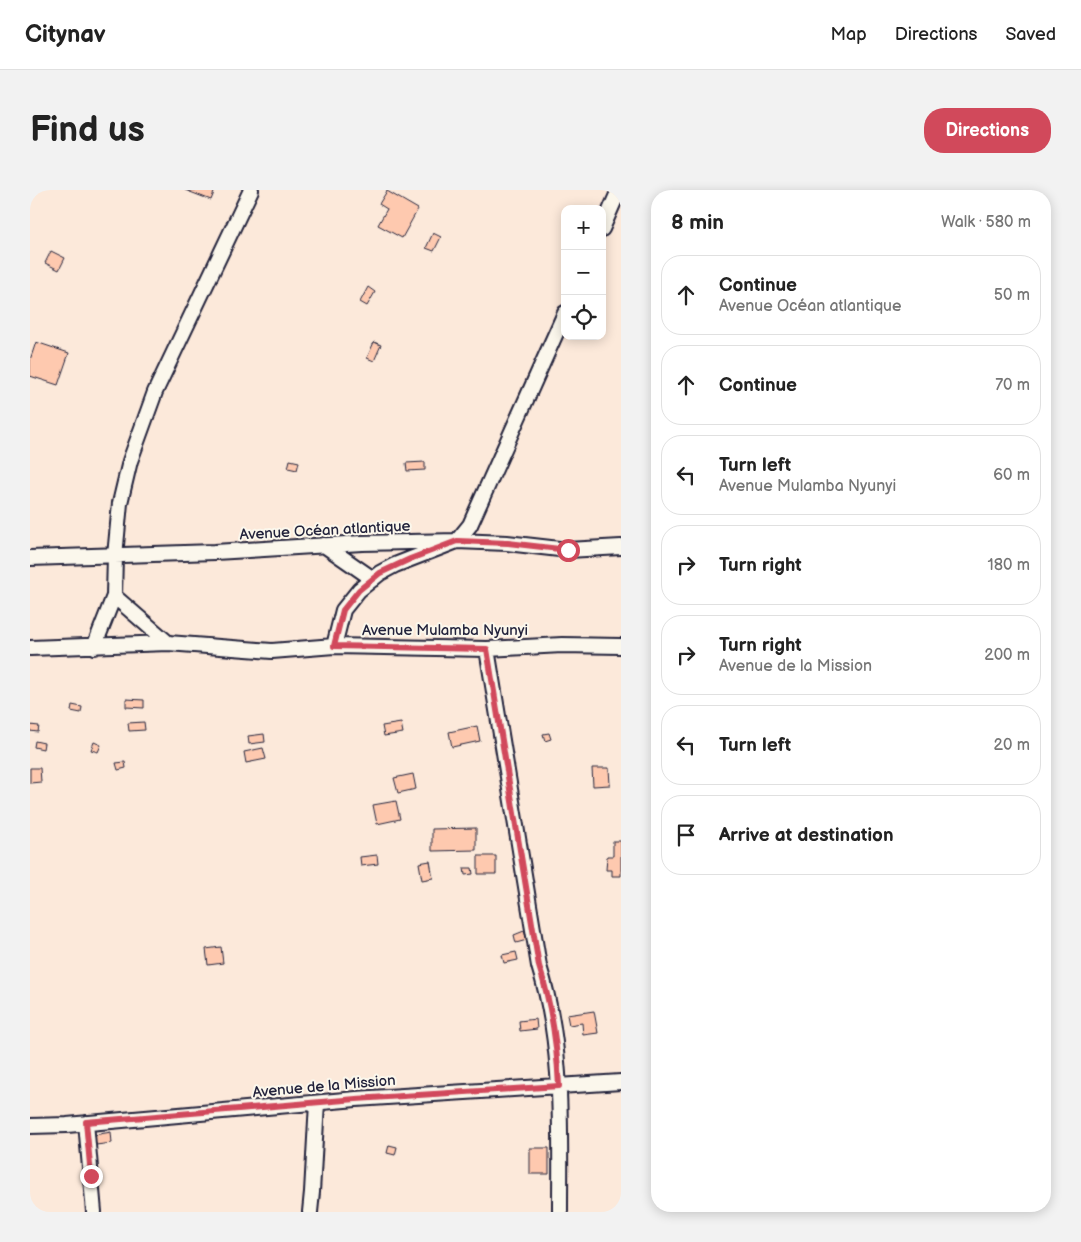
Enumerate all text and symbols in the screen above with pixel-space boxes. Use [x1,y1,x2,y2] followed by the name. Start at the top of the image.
[25,20,106,49] text: Citynav
[831,24,867,45] text: Map
[895,24,977,45] text: Directions
[1005,24,1056,45] text: Saved
[924,108,1051,153] button: Directions
[30,109,145,152] text: Find us
[561,205,606,340] map controls
[561,205,606,250] button: +
[671,210,724,235] text: 8 min
[941,213,1031,232] text: Walk · 580 m
[561,250,606,295] button: −
[719,274,797,297] text: Continue
[672,281,700,309] icon: ahead
[994,286,1030,305] text: 50 m
[561,295,606,340] button: locate
[719,297,901,316] text: Avenue Océan atlantique
[672,371,700,399] icon: ahead
[719,374,797,397] text: Continue
[995,376,1030,395] text: 70 m
[719,454,791,477] text: Turn left
[672,461,700,489] icon: left
[993,466,1030,485] text: 60 m
[719,477,896,496] text: Avenue Mulamba Nyunyi
[239,517,411,544] street label: Avenue Océan atlantique
[557,539,580,562] route start
[672,551,700,579] icon: right
[719,554,802,577] text: Turn right
[988,556,1030,575] text: 180 m
[362,621,528,640] street label: Avenue Mulamba Nyunyi
[719,634,802,657] text: Turn right
[672,641,700,669] icon: right
[984,646,1030,665] text: 200 m
[719,657,872,676] text: Avenue de la Mission
[672,731,700,759] icon: left
[719,734,791,757] text: Turn left
[994,736,1030,755] text: 20 m
[672,821,700,849] icon: arrive
[719,824,894,847] text: Arrive at destination
[252,1071,396,1102] street label: Avenue de la Mission
[80,1165,103,1188] route end

